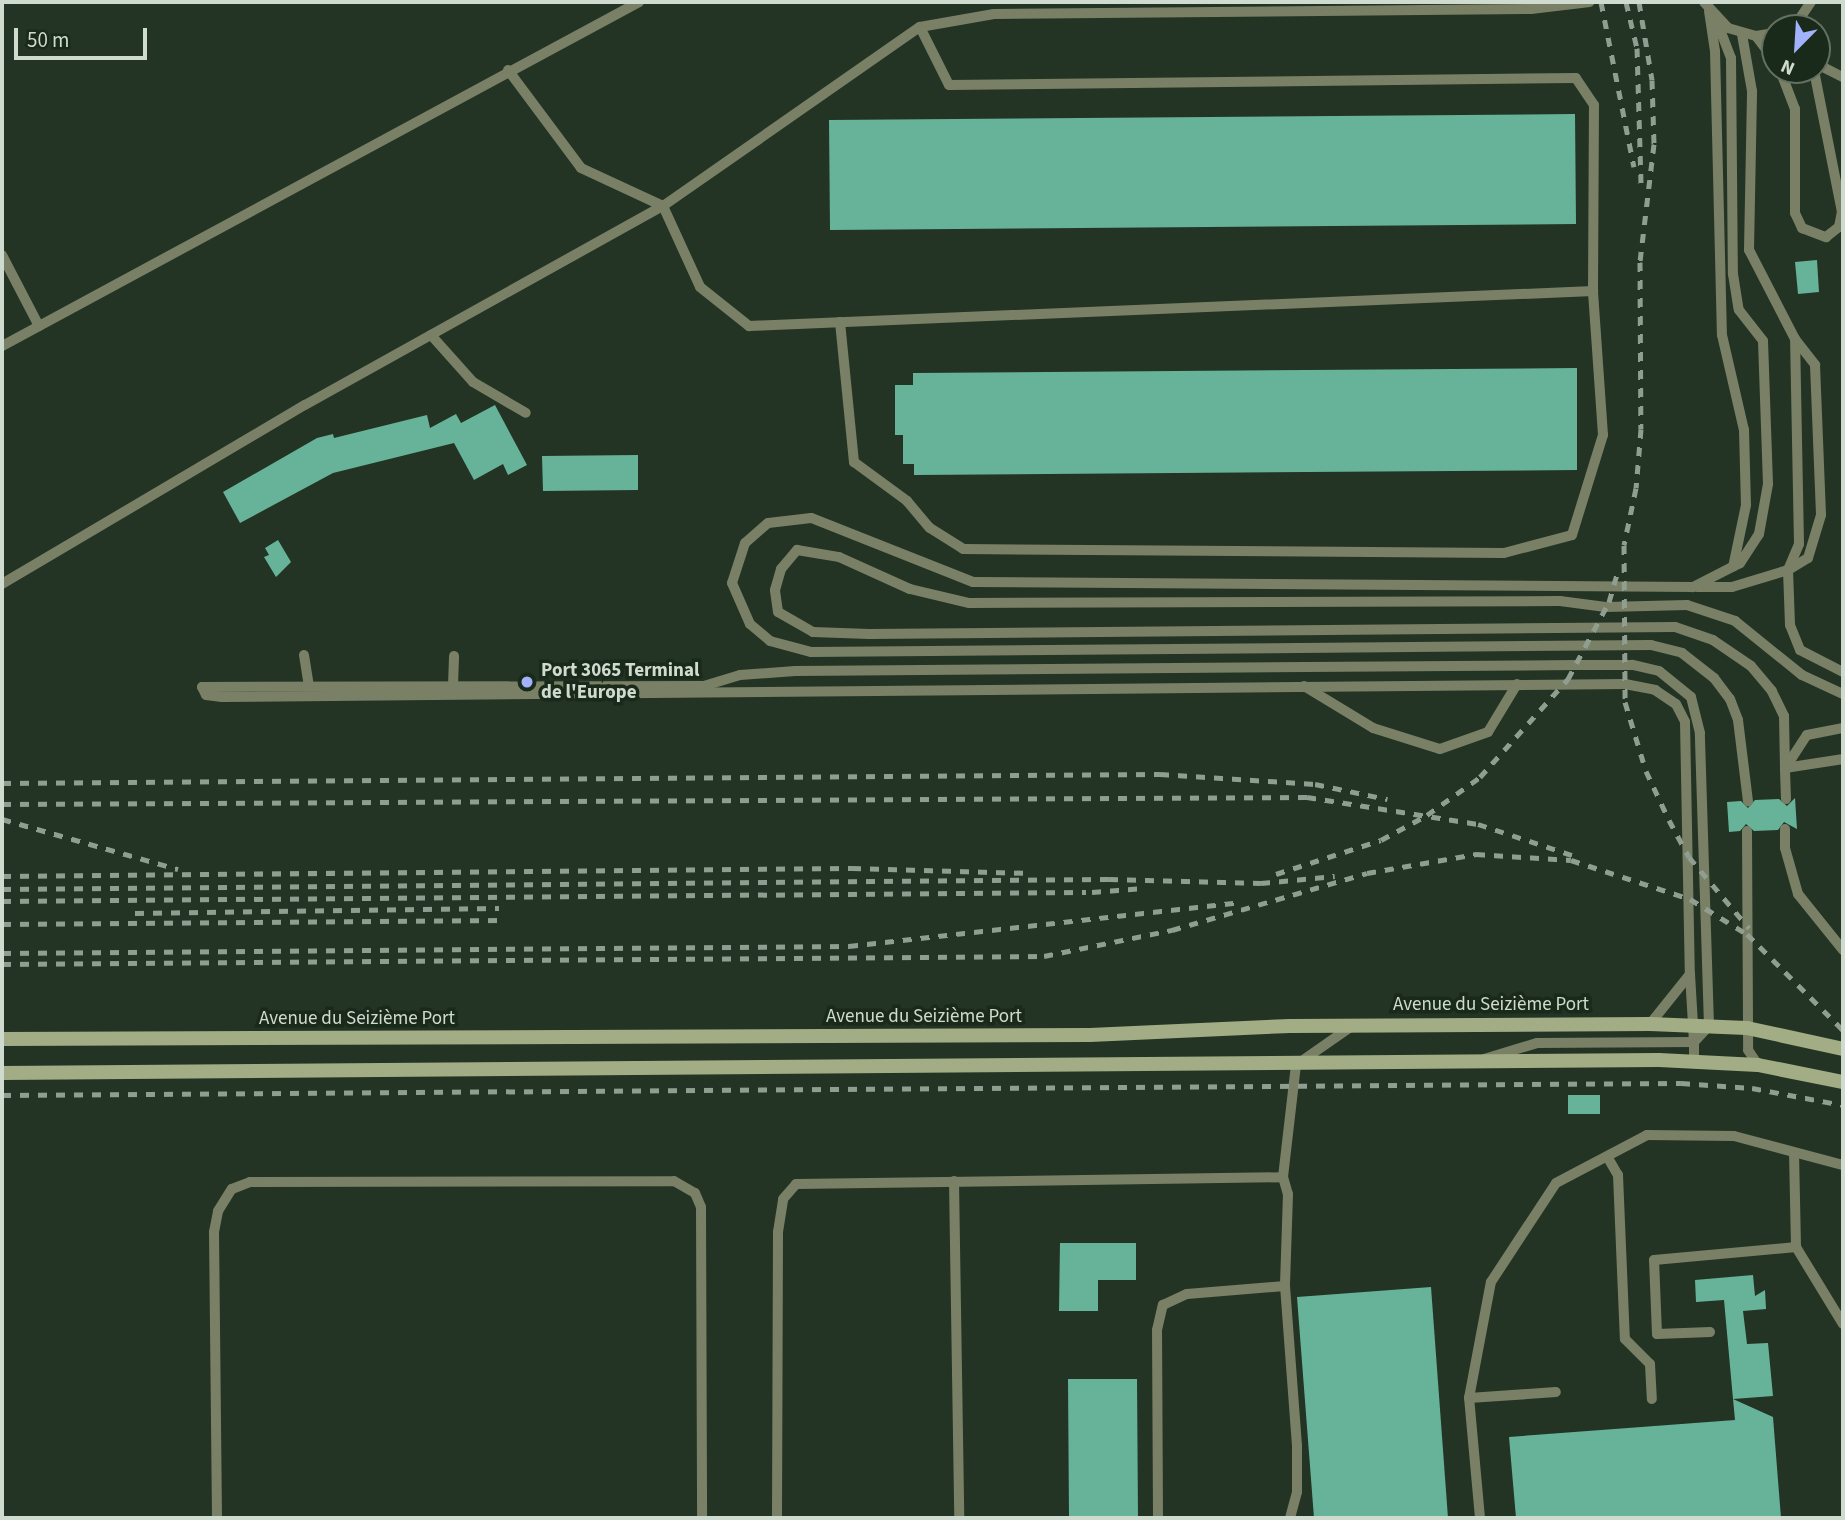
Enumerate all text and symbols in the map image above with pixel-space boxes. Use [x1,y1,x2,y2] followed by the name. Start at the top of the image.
[18,14,150,58] scale bar
[1761,14,1831,84] north arrow
[27,25,69,55] text: 50 m
[1777,52,1799,82] text: N
[541,660,699,704] place label: Port 3065 Terminal de l'Europe
[519,674,535,690] marker: Port 3065 Terminal de l'Europe
[1393,994,1589,1016] street label: Avenue du Seizième Port
[826,1006,1022,1028] street label: Avenue du Seizième Port
[259,1008,455,1030] street label: Avenue du Seizième Port

